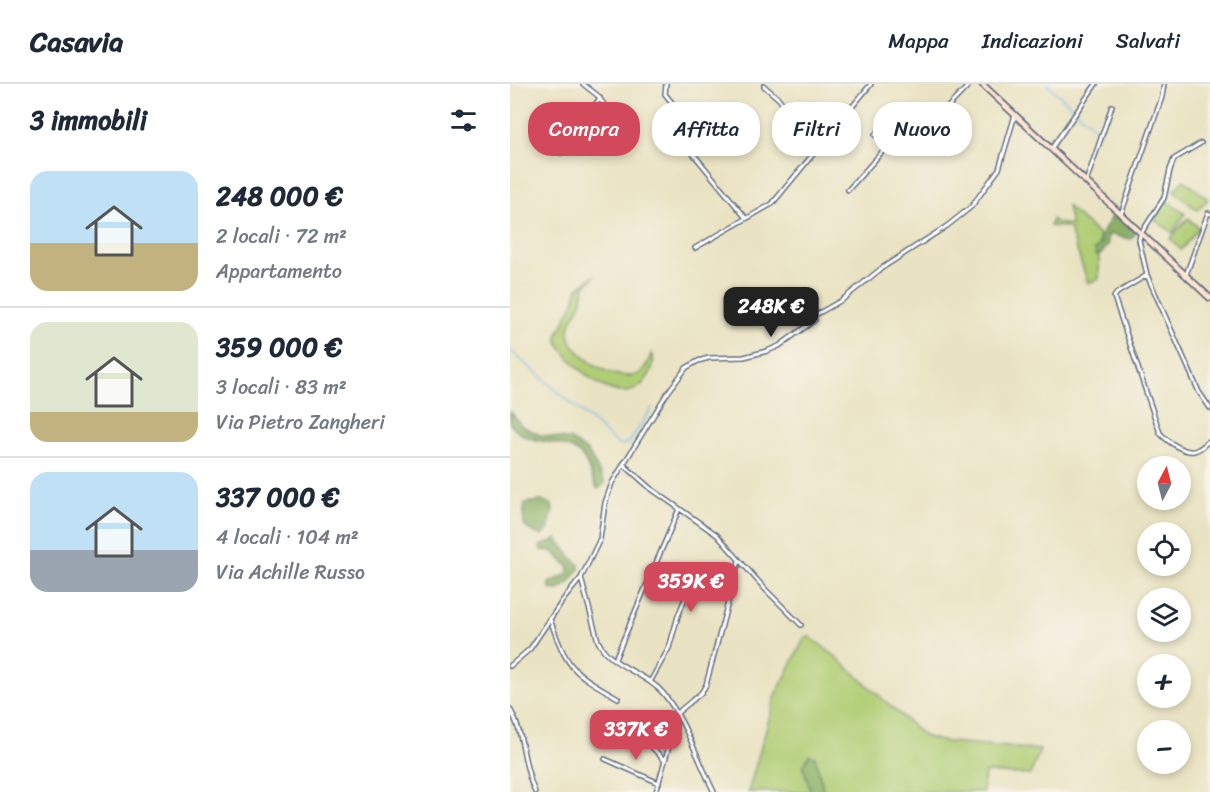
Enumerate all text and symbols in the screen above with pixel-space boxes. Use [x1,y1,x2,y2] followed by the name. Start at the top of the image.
[30,17,123,66] text: Casavia
[888,22,949,60] text: Mappa
[982,22,1083,60] text: Indicazioni
[1116,22,1180,60] text: Salvati
[30,97,147,143] text: 3 immobili
[528,102,640,156] chip: Compra
[652,102,760,156] chip: Affitta
[772,102,861,156] chip: Filtri
[873,102,972,156] chip: Nuovo
[447,104,480,137] icon: filters
[216,173,343,219] text: 248 000 €
[78,195,150,267] icon: home
[216,219,347,254] text: 2 locali · 72 m²
[216,254,342,289] text: Appartamento
[722,287,820,338] pin: 248K €
[738,289,804,324] text: 248K €
[216,324,342,370] text: 359 000 €
[78,346,150,418] icon: home
[216,370,347,405] text: 3 locali · 83 m²
[216,405,385,440] text: Via Pietro Zangheri
[1137,456,1191,510] north arrow
[1137,456,1191,774] map controls
[216,474,339,520] text: 337 000 €
[78,496,150,568] icon: home
[216,520,359,555] text: 4 locali · 104 m²
[1137,522,1191,576] button: locate
[216,555,365,590] text: Via Achille Russo
[642,562,740,613] pin: 359K €
[658,564,724,599] text: 359K €
[1137,588,1191,642] button: layers
[1137,654,1191,708] button: +
[587,710,685,761] pin: 337K €
[604,712,668,747] text: 337K €
[1137,720,1191,774] button: −

